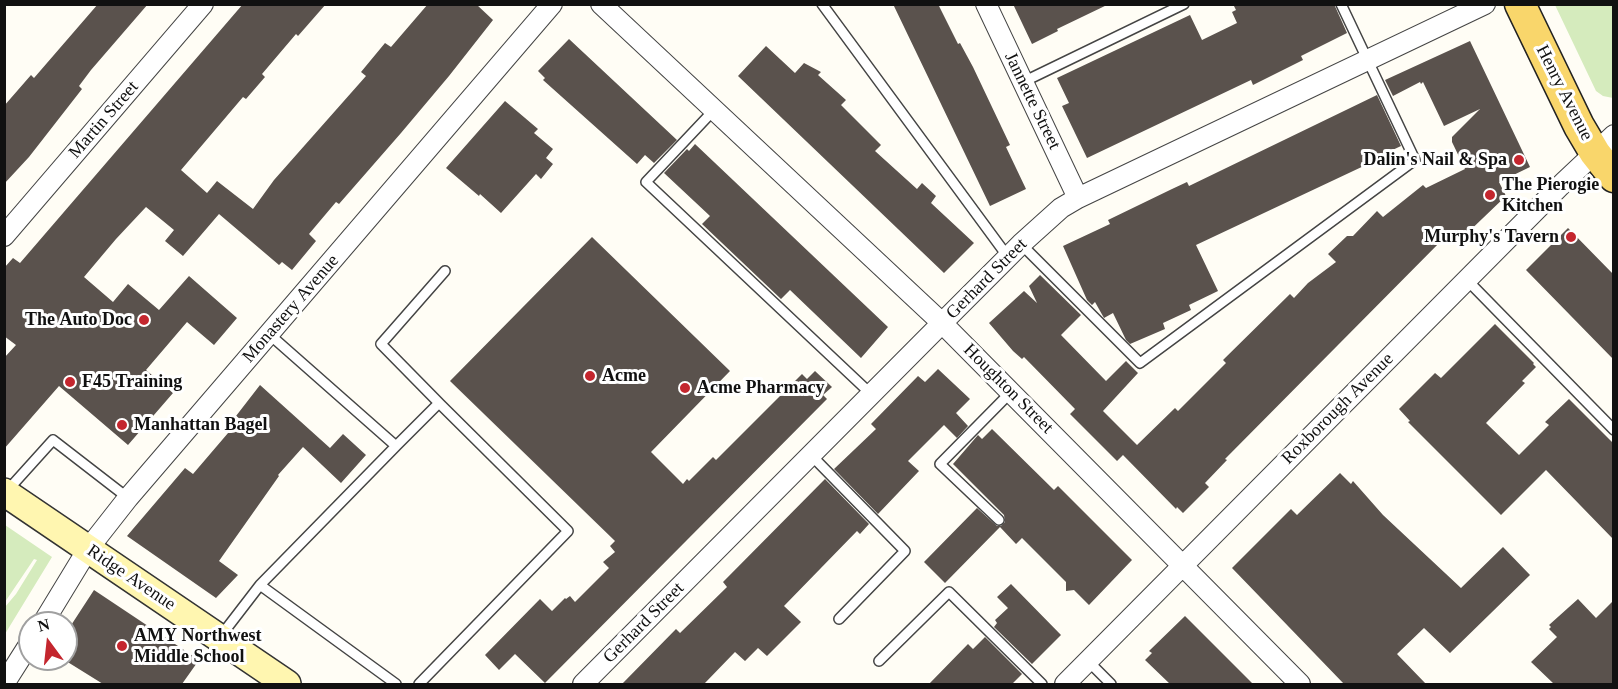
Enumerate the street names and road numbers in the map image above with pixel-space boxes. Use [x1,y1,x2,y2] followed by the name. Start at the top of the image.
[1531,42,1597,144] street label: Henry Avenue
[999,49,1065,153] street label: Jannette Street
[65,77,143,163] street label: Martin Street
[942,234,1032,324] street label: Gerhard Street
[238,251,344,367] street label: Monastery Avenue
[958,339,1058,439] street label: Houghton Street
[1278,349,1398,469] street label: Roxborough Avenue
[83,540,179,616] street label: Ridge Avenue
[599,578,689,668] street label: Gerhard Street

